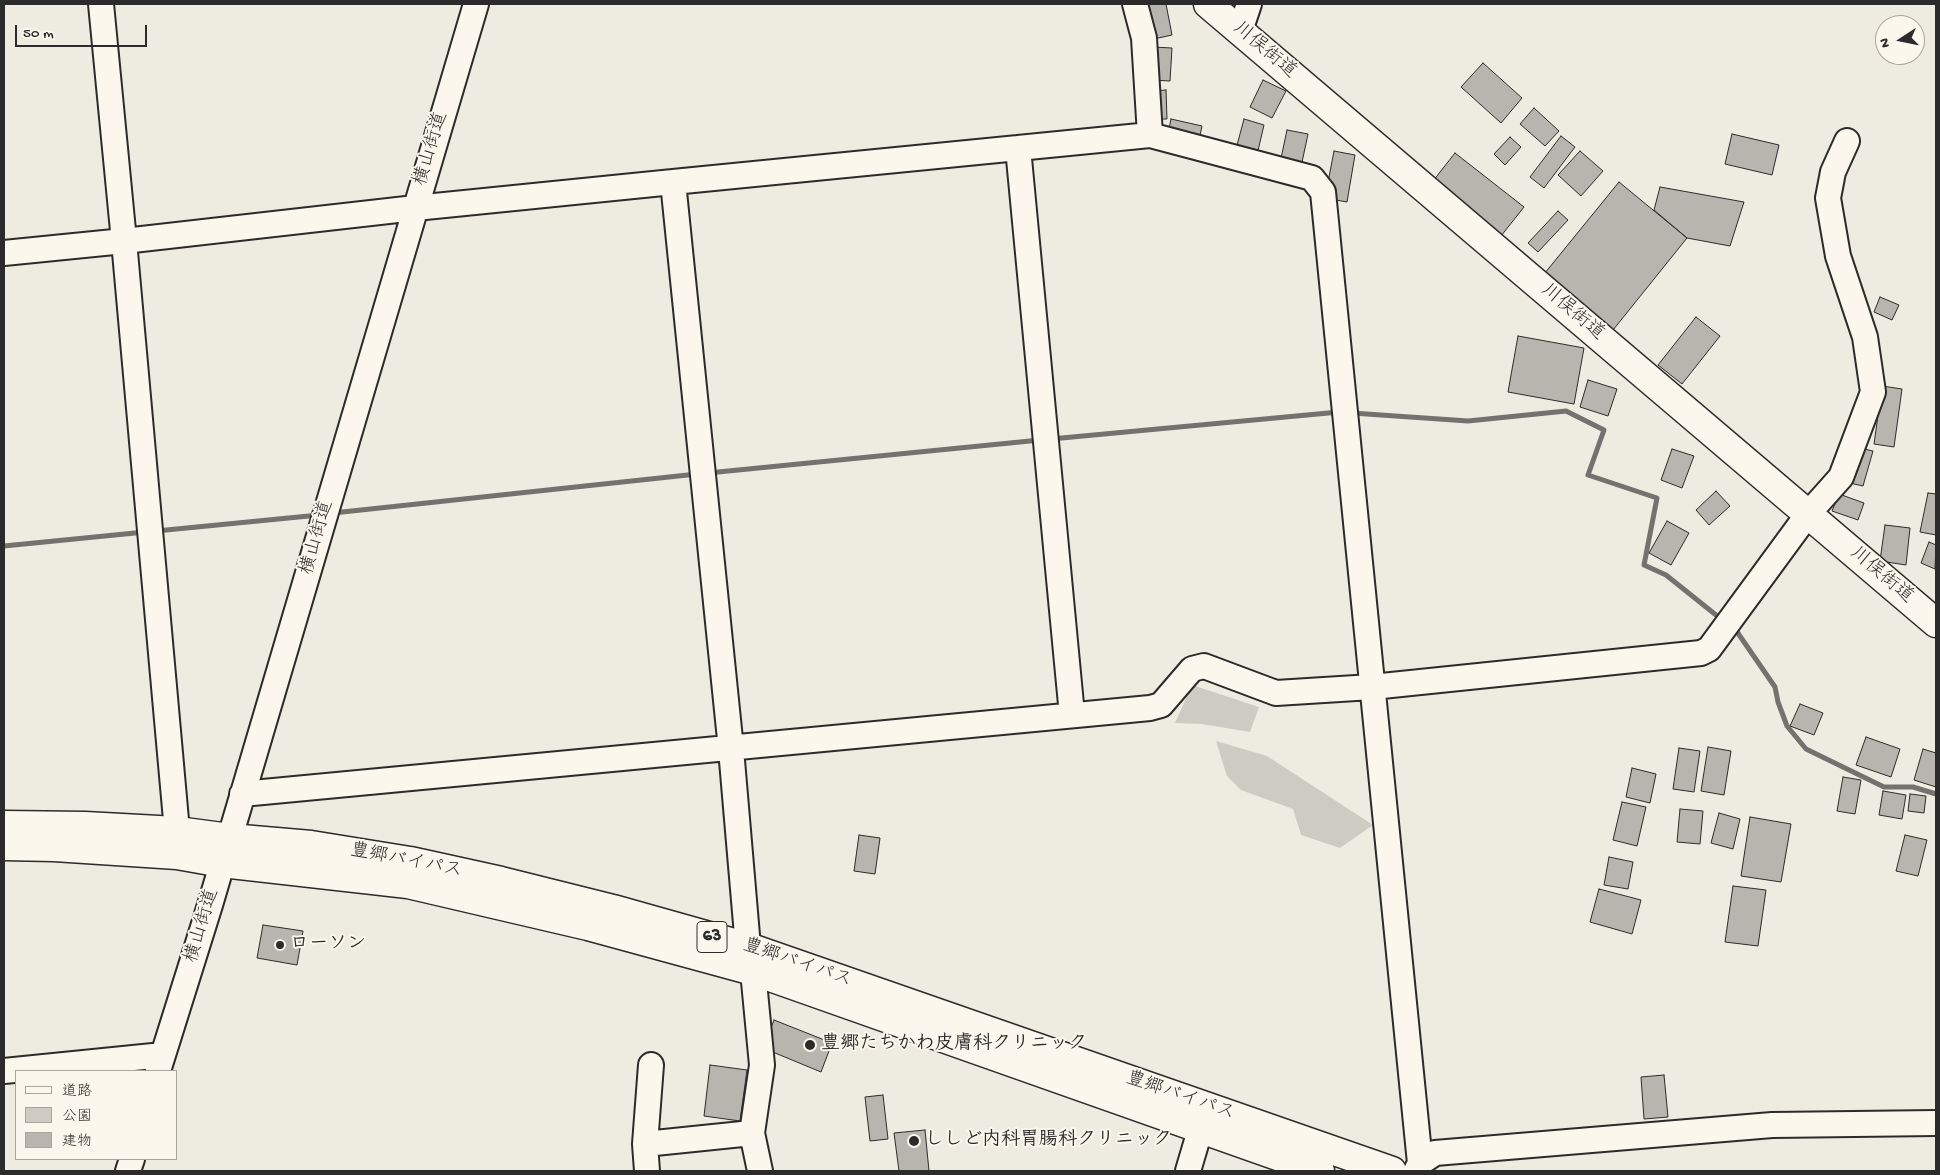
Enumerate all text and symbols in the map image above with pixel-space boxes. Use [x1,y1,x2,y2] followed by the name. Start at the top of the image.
[18,15,150,47] scale bar
[1875,15,1925,65] north arrow
[1228,18,1300,84] street label: 川俣街道
[23,25,54,43] text: 50 m
[1877,37,1895,49] text: N
[410,109,454,189] street label: 横山街道
[1536,280,1608,346] street label: 川俣街道
[297,498,339,578] street label: 横山街道
[1845,543,1917,609] street label: 川俣街道
[348,840,464,884] street label: 豊郷バイパス
[181,886,225,966] street label: 横山街道
[697,922,727,952] road number: 63
[290,934,366,956] place label: ローソン
[739,935,855,993] street label: 豊郷バイパス
[274,939,286,951] marker: ローソン
[821,1034,1087,1056] place label: 豊郷たちかわ皮膚科クリニック
[803,1038,817,1052] marker: 豊郷たちかわ皮膚科クリニック
[1122,1068,1238,1126] street label: 豊郷バイパス
[15,1070,178,1160] legend
[62,1083,92,1101] text: 道路
[62,1108,92,1126] text: 公園
[925,1130,1172,1152] place label: ししど内科胃腸科クリニック
[62,1133,92,1151] text: 建物
[907,1134,921,1148] marker: ししど内科胃腸科クリニック

